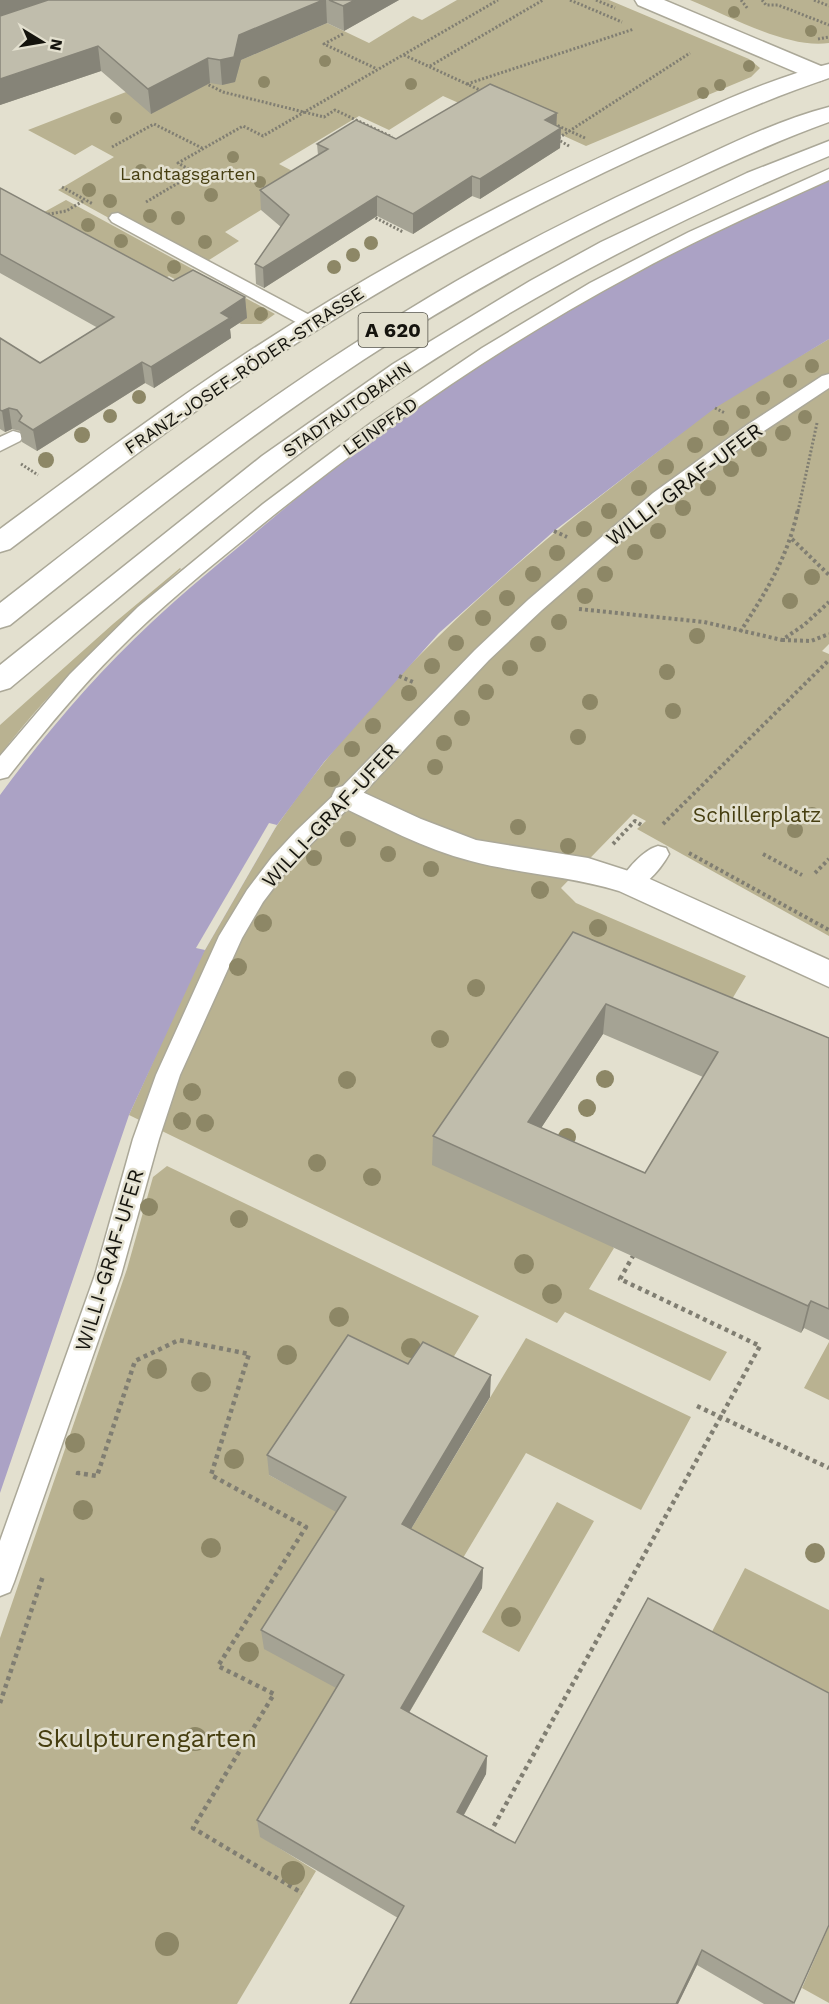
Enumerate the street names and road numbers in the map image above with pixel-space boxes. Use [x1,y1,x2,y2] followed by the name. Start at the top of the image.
[121,282,367,458] street label: FRANZ-JOSEF-RÖDER-STRASSE
[358,313,428,347] road number: A 620
[279,357,415,461] street label: STADTAUTOBAHN
[339,393,421,459] street label: LEINPFAD
[601,417,767,551] street label: WILLI-GRAF-UFER
[256,737,404,893] street label: WILLI-GRAF-UFER
[69,1166,149,1354] street label: WILLI-GRAF-UFER

